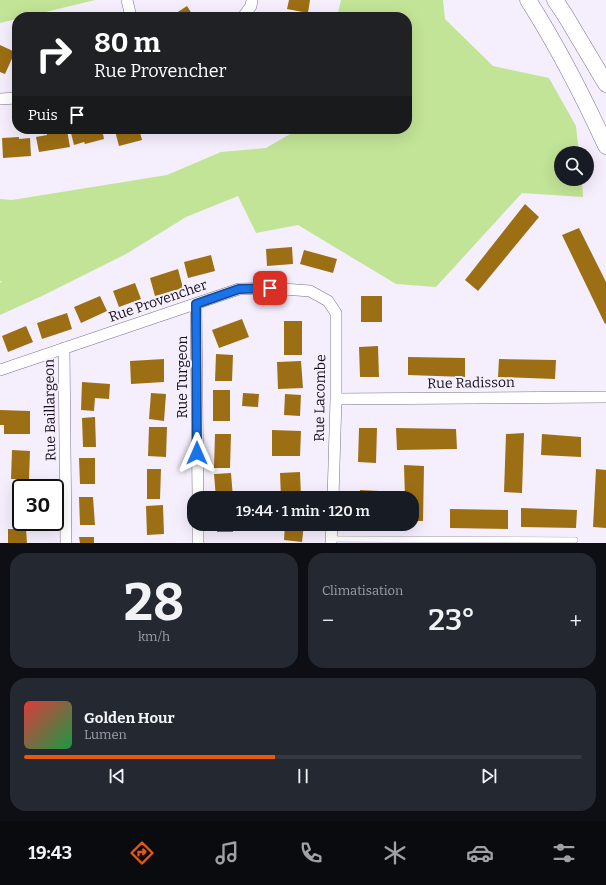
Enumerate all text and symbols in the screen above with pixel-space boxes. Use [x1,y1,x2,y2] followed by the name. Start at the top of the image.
[94,26,160,59] text: 80 m
[28,28,80,80] icon: right
[94,60,227,82] text: Rue Provencher
[66,104,88,126] icon: arrive
[28,106,58,124] text: Puis
[554,146,594,186] map controls
[554,146,594,186] button: search
[253,271,287,305] pin
[107,276,209,326] street label: Rue Provencher
[259,277,281,299] icon: arrive
[174,335,191,418] street label: Rue Turgeon
[311,354,329,442] street label: Rue Lacombe
[41,359,59,461] street label: Rue Baillargeon
[427,374,515,392] street label: Rue Radisson
[176,432,218,474] position arrow
[12,479,64,531] speed limit sign: 30
[236,502,370,520] text: 19:44 · 1 min · 120 m
[124,571,184,634] text: 28
[322,583,403,598] text: Climatisation
[428,602,475,638] text: 23°
[322,607,334,634] text: −
[569,607,582,634] text: +
[138,629,170,644] text: km/h
[84,709,175,727] text: Golden Hour
[84,727,127,742] text: Lumen
[106,765,128,787] icon: previous
[292,765,314,787] icon: pause
[478,765,500,787] icon: next
[128,839,156,867] icon: directions
[213,839,241,867] icon: music
[297,839,325,867] icon: phone
[381,839,409,867] icon: climate
[466,839,494,867] icon: car
[550,839,578,867] icon: filters
[28,842,72,864] text: 19:43

